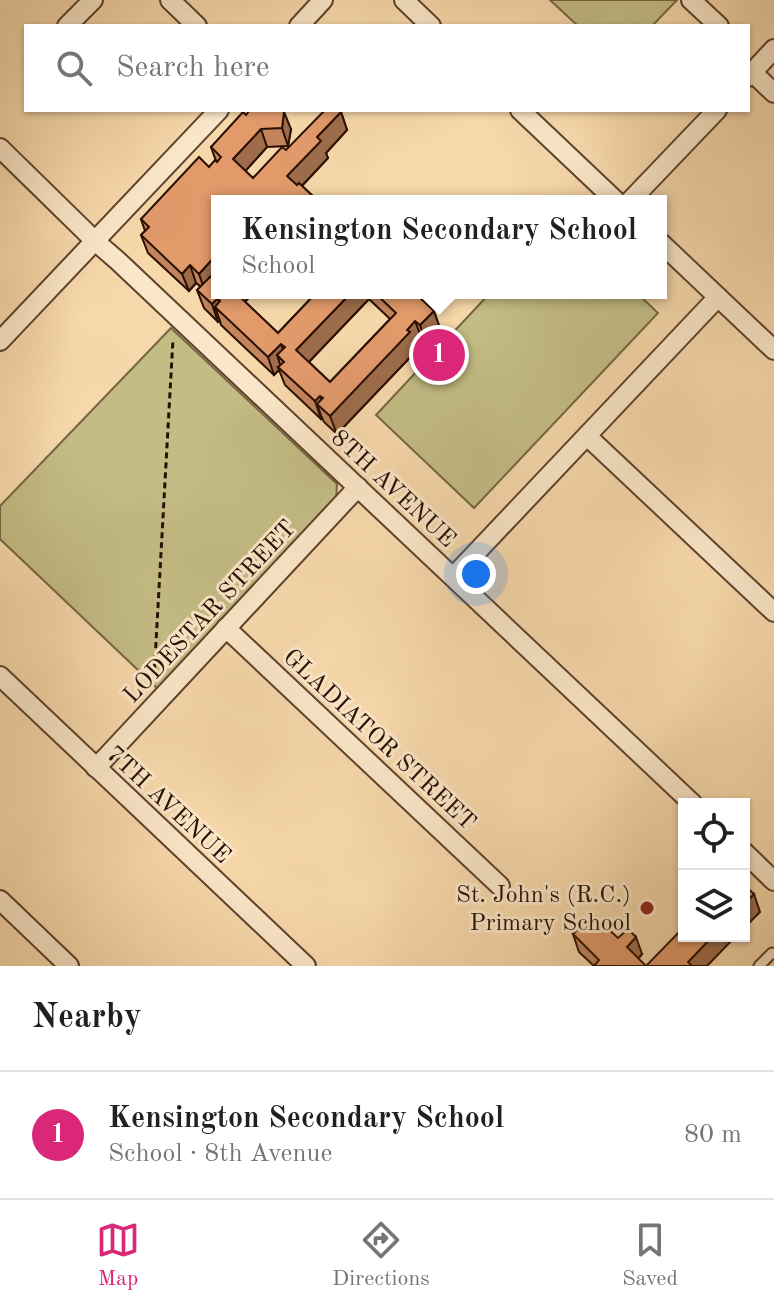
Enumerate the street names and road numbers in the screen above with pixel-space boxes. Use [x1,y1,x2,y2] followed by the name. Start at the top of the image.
[326,426,459,553] street label: 8TH AVENUE
[120,516,301,708] street label: LODESTAR STREET
[278,645,479,836] street label: GLADIATOR STREET
[101,742,234,869] street label: 7TH AVENUE

